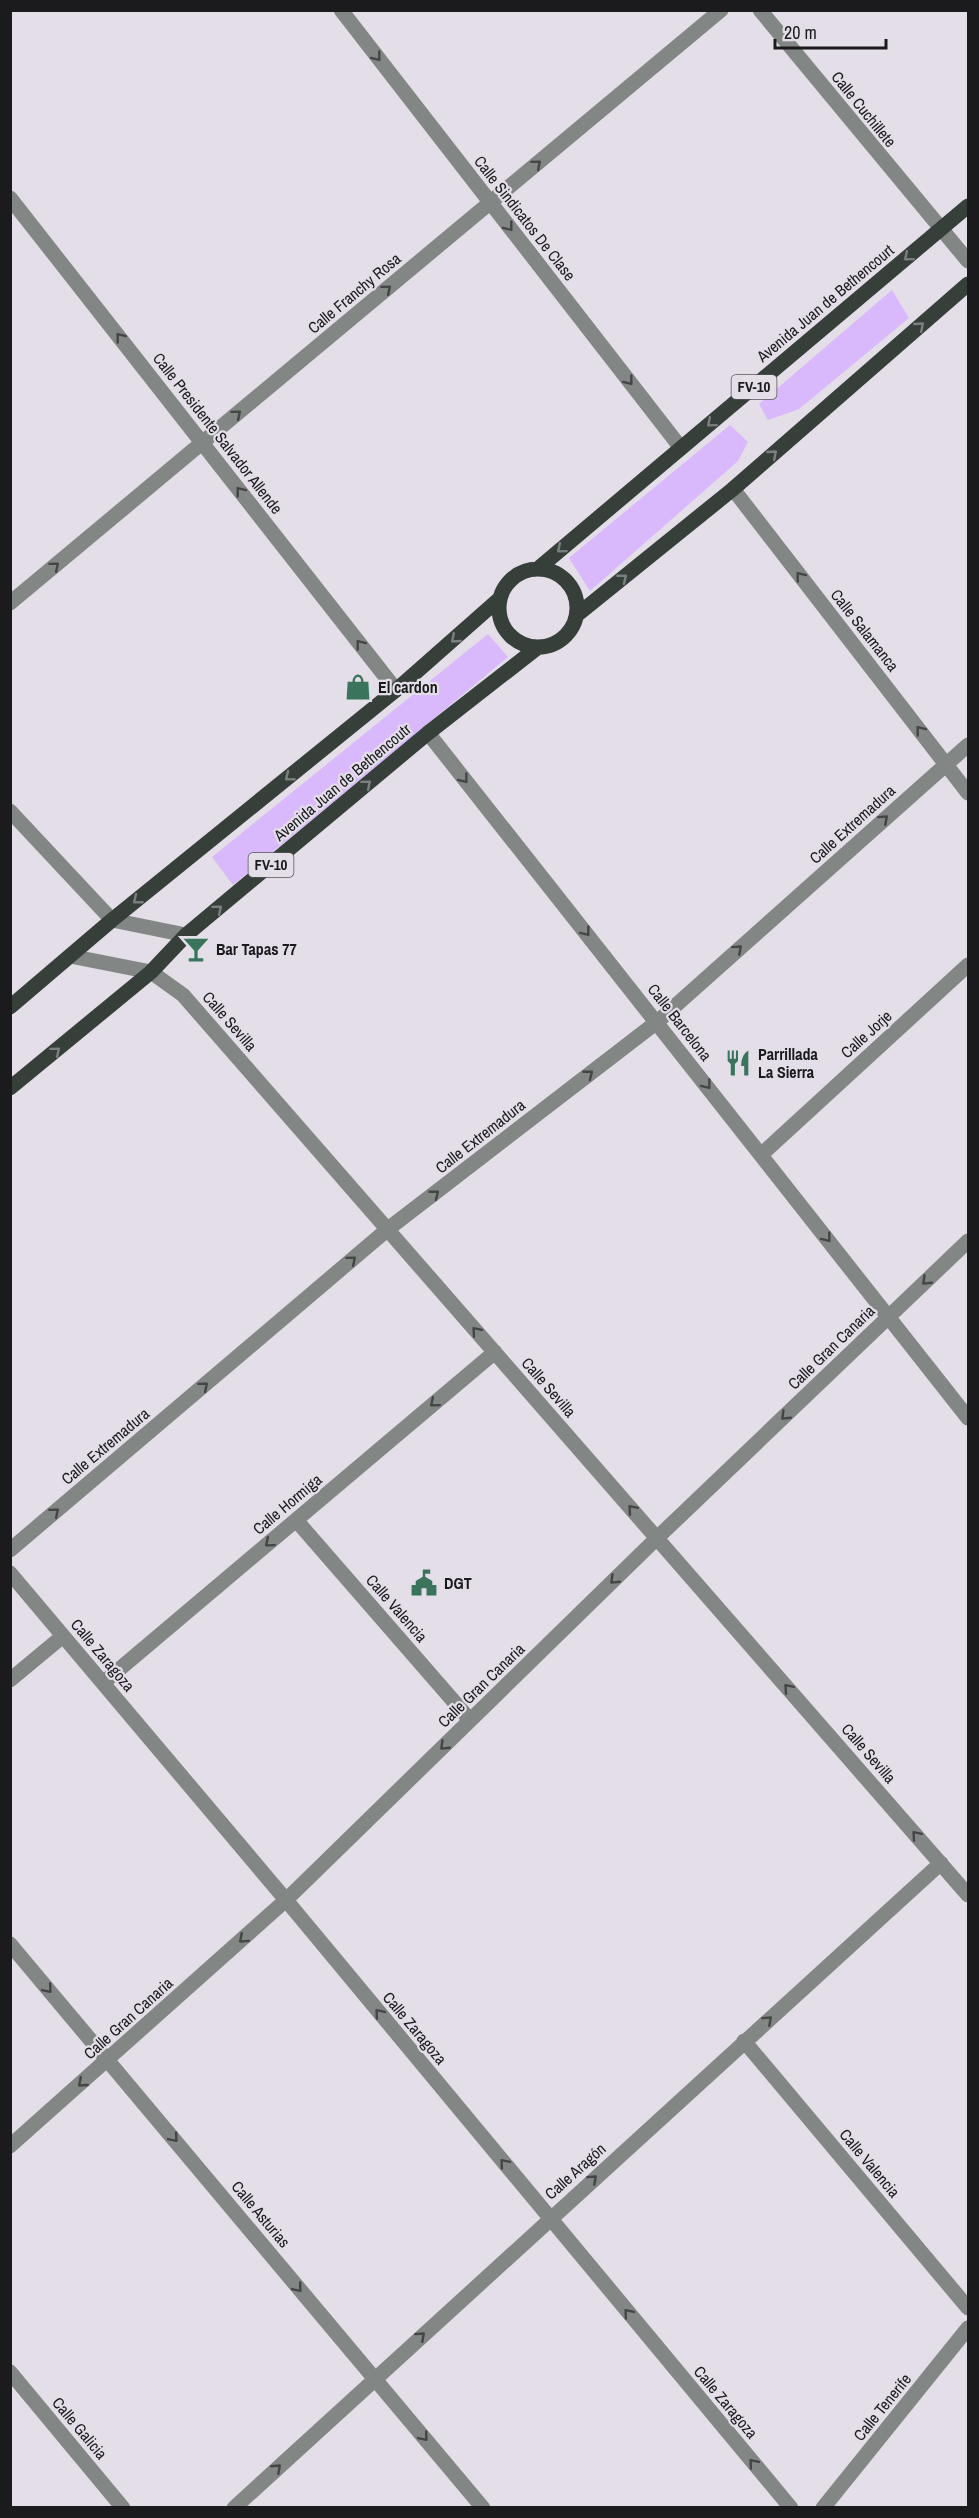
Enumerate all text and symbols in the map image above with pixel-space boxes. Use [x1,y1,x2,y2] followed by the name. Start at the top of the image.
[775,12,886,50] scale bar
[784,20,817,45] text: 20 m
[369,50,380,61] one-way arrow
[827,66,901,152] street label: Calle Cuchillete
[469,151,581,285] street label: Calle Sindicatos De Clase
[530,161,541,172] one-way arrow
[502,220,513,231] one-way arrow
[751,239,898,368] street label: Avenida Juan de Bethencourt
[303,247,406,338] street label: Calle Franchy Rosa
[904,250,915,261] one-way arrow
[380,286,391,297] one-way arrow
[913,322,924,333] one-way arrow
[116,333,127,344] one-way arrow
[148,348,288,518] street label: Calle Presidente Salvador Allende
[622,374,633,385] one-way arrow
[732,375,777,399] road number: FV-10
[230,410,241,421] one-way arrow
[707,416,718,427] one-way arrow
[766,450,777,461] one-way arrow
[236,487,247,498] one-way arrow
[557,542,568,553] one-way arrow
[48,562,59,573] one-way arrow
[797,571,808,582] one-way arrow
[616,574,627,585] one-way arrow
[826,584,905,676] street label: Calle Salamanca
[451,632,461,643] one-way arrow
[357,640,368,651] one-way arrow
[343,672,373,702] shop icon: El cardon
[378,676,438,698] place label: El cardon
[268,718,416,847] street label: Avenida Juan de Bethencoutr
[916,726,927,737] one-way arrow
[285,770,296,781] one-way arrow
[457,772,468,783] one-way arrow
[804,779,900,869] street label: Calle Extremadura
[360,780,371,791] one-way arrow
[877,815,888,826] one-way arrow
[248,853,294,877] road number: FV-10
[133,892,144,903] one-way arrow
[211,905,222,916] one-way arrow
[578,925,589,936] one-way arrow
[181,934,211,964] bar icon: Bar Tapas 77
[216,938,297,960] place label: Bar Tapas 77
[731,945,742,956] one-way arrow
[643,979,718,1066] street label: Calle Barcelona
[198,986,263,1056] street label: Calle Sevilla
[836,1005,896,1063] street label: Calle Jorje
[758,1043,819,1083] place label: Parrillada La Sierra
[49,1048,60,1059] one-way arrow
[723,1048,753,1078] restaurant icon: Parrillada La Sierra
[582,1071,593,1082] one-way arrow
[699,1078,710,1089] one-way arrow
[430,1093,530,1178] street label: Calle Extremadura
[428,1190,439,1201] one-way arrow
[820,1231,831,1242] one-way arrow
[345,1256,356,1267] one-way arrow
[923,1274,934,1285] one-way arrow
[783,1299,880,1394] street label: Calle Gran Canaria
[472,1327,483,1338] one-way arrow
[517,1352,582,1422] street label: Calle Sevilla
[197,1382,208,1393] one-way arrow
[430,1396,441,1407] one-way arrow
[56,1402,154,1489] street label: Calle Extremadura
[781,1409,792,1420] one-way arrow
[248,1468,327,1539] street label: Calle Hormiga
[628,1505,639,1516] one-way arrow
[48,1509,59,1520] one-way arrow
[265,1536,276,1547] one-way arrow
[409,1568,439,1598] public building icon: DGT
[361,1569,433,1647] street label: Calle Valencia
[444,1572,472,1594] place label: DGT
[610,1573,620,1584] one-way arrow
[66,1614,140,1697] street label: Calle Zaragoza
[433,1637,530,1732] street label: Calle Gran Canaria
[784,1684,795,1695] one-way arrow
[837,1718,902,1788] street label: Calle Sevilla
[441,1738,452,1749] one-way arrow
[912,1831,923,1842] one-way arrow
[239,1932,250,1943] one-way arrow
[79,1972,178,2064] street label: Calle Gran Canaria
[41,1982,52,1993] one-way arrow
[378,1987,452,2070] street label: Calle Zaragoza
[376,2009,387,2020] one-way arrow
[761,2016,772,2027] one-way arrow
[78,2076,89,2087] one-way arrow
[835,2124,906,2203] street label: Calle Valencia
[166,2131,177,2142] one-way arrow
[540,2138,610,2204] street label: Calle Aragón
[500,2159,511,2170] one-way arrow
[586,2175,597,2186] one-way arrow
[227,2176,295,2252] street label: Calle Asturias
[291,2281,302,2292] one-way arrow
[625,2309,636,2320] one-way arrow
[414,2332,425,2343] one-way arrow
[689,2361,763,2444] street label: Calle Zaragoza
[848,2369,916,2445] street label: Calle Tenerife
[47,2392,113,2464] street label: Calle Galicia
[416,2430,427,2441] one-way arrow
[750,2459,761,2470] one-way arrow
[271,2464,281,2475] one-way arrow

